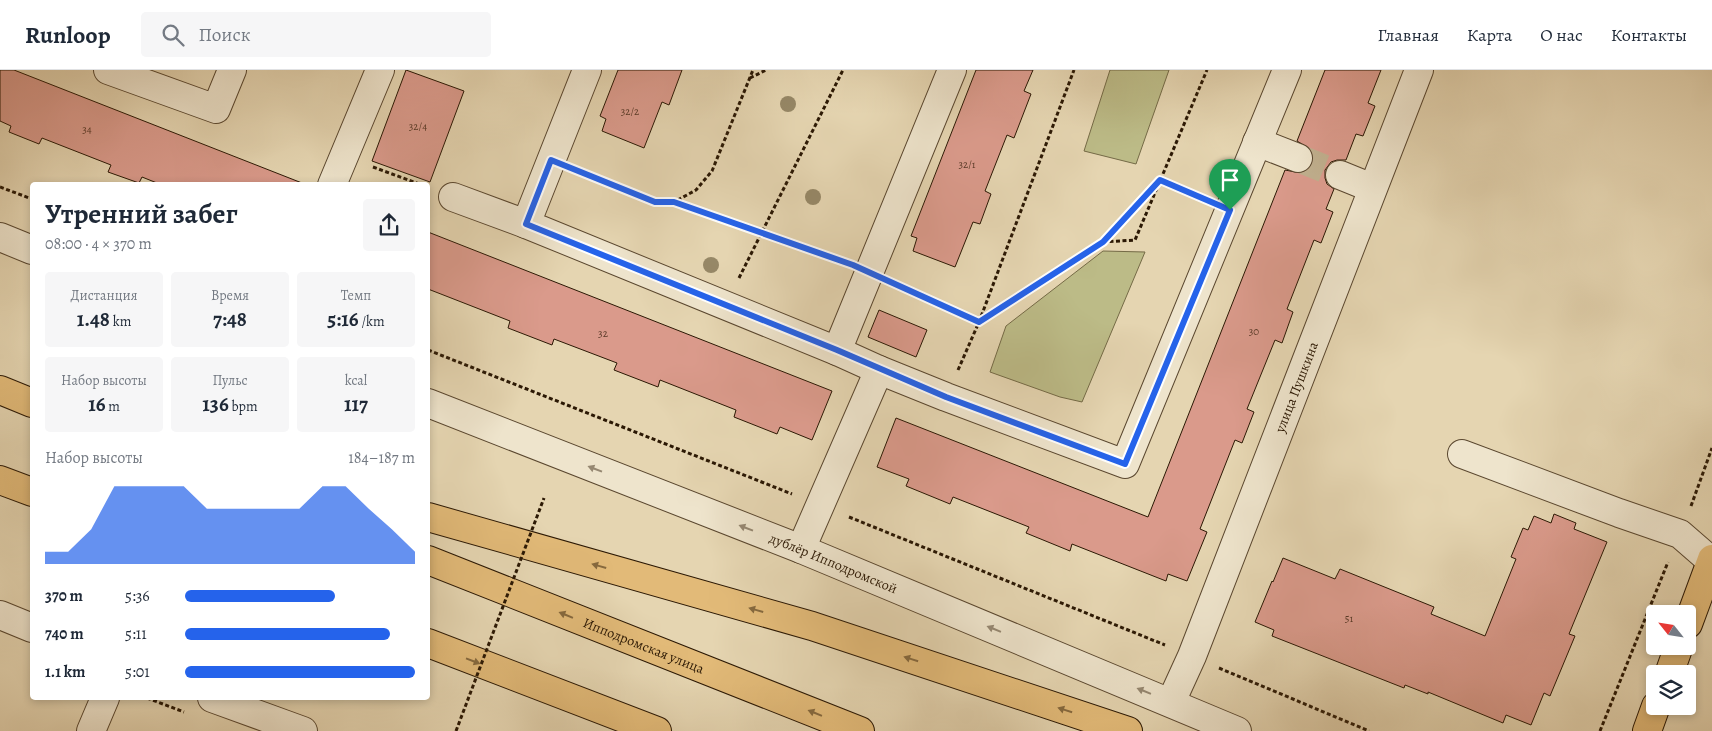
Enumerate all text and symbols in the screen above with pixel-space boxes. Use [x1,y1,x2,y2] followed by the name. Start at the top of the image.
[141,12,491,57] search box
[25,19,111,51] text: Runloop
[159,21,187,49] icon: search
[199,22,251,48] text: Поиск
[1378,23,1439,47] text: Главная
[1467,23,1512,47] text: Карта
[1540,23,1583,47] text: О нас
[1611,23,1687,47] text: Контакты
[621,104,639,119] house number: 32/2
[409,119,427,134] house number: 32/4
[82,122,92,137] house number: 34
[958,157,976,172] house number: 32/1
[1209,159,1251,210] pin
[1216,166,1244,194] icon: arrive
[45,195,238,233] text: Утренний забег
[363,199,415,251] button: share
[45,233,152,255] text: 08:00 · 4 × 370 m
[71,286,137,305] text: Дистанция
[211,286,249,305] text: Время
[341,286,371,305] text: Темп
[77,305,110,333] text: 1.48
[213,305,247,333] text: 7:48
[327,305,359,333] text: 5:16
[110,312,131,331] text: km
[359,312,385,331] text: /km
[1249,324,1259,339] house number: 30
[598,326,608,341] house number: 32
[1270,339,1323,436] street label: улица Пушкина
[61,371,147,390] text: Набор высоты
[213,371,248,390] text: Пульс
[345,371,367,390] text: kcal
[88,390,105,418] text: 16
[202,390,229,418] text: 136
[344,390,368,418] text: 117
[105,397,120,416] text: m
[229,397,258,416] text: bpm
[45,447,143,469] text: Набор высоты
[348,447,415,469] text: 184–187 m
[587,465,602,473] one-way arrow
[738,524,753,532] one-way arrow
[766,528,900,598] street label: дублёр Ипподромской
[592,562,607,570] one-way arrow
[45,585,83,607] text: 370 m
[125,585,150,607] text: 5:36
[1646,605,1696,655] north arrow
[1646,605,1696,715] map controls
[748,606,763,614] one-way arrow
[559,610,574,618] one-way arrow
[1345,611,1353,626] house number: 51
[580,613,708,679] street label: Ипподромская улица
[45,623,84,645] text: 740 m
[125,623,147,645] text: 5:11
[987,625,1001,633] one-way arrow
[903,655,918,662] one-way arrow
[466,657,481,665] one-way arrow
[45,661,85,683] text: 1.1 km
[125,661,150,683] text: 5:01
[1646,665,1696,715] button: layers
[1137,687,1151,695] one-way arrow
[1057,706,1072,714] one-way arrow
[807,709,822,717] one-way arrow

